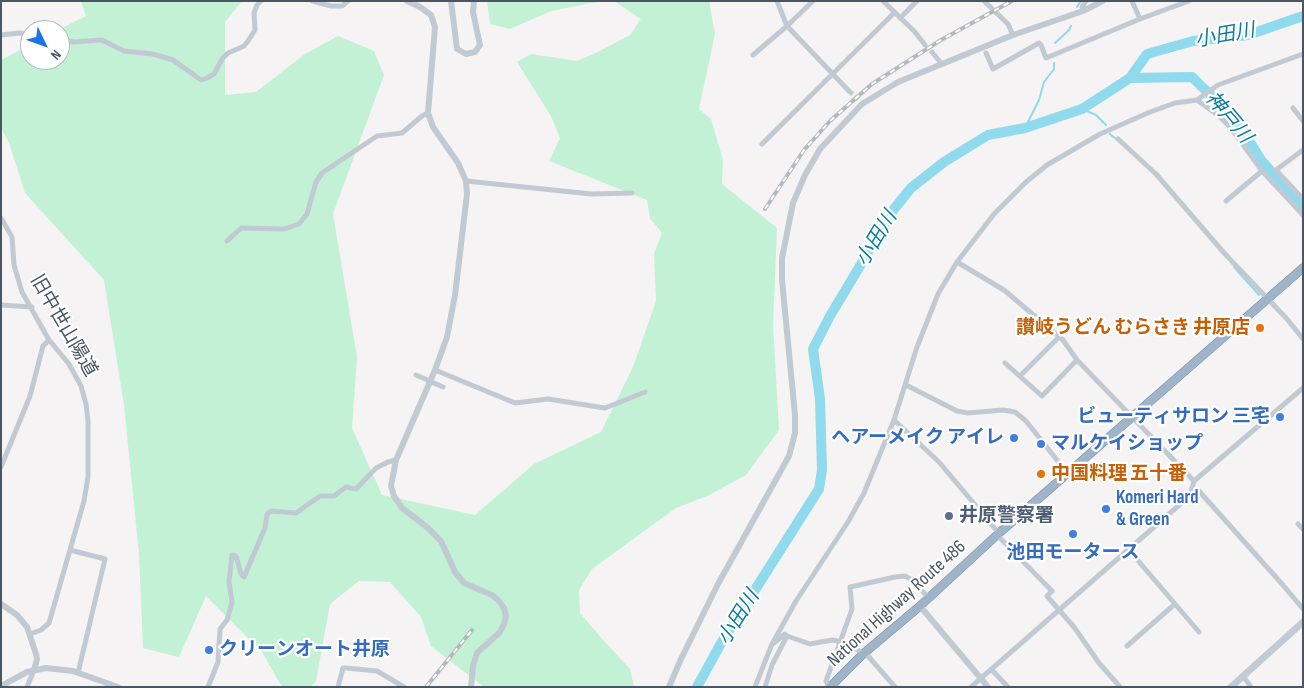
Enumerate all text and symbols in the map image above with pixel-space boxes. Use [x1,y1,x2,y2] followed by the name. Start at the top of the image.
[1193,19,1257,53] water label: 小田川
[20,20,70,70] north arrow
[47,46,65,63] text: N
[1200,87,1256,149] water label: 神戸川
[851,207,903,271] water label: 小田川
[25,271,101,381] street label: 旧中世山陽道
[1016,317,1250,339] place label: 讃岐うどん むらさき 井原店
[1254,322,1266,334] marker: 讃岐うどん むらさき 井原店
[1077,406,1270,428] place label: ビューティサロン 三宅
[1274,411,1286,423] marker: ビューティサロン 三宅
[831,427,1004,449] place label: ヘアーメイク アイレ
[1008,432,1020,444] marker: ヘアーメイク アイレ
[1051,433,1203,455] place label: マルケイショップ
[1035,438,1047,450] marker: マルケイショップ
[1051,463,1187,485] place label: 中国料理 五十番
[1035,468,1047,480] marker: 中国料理 五十番
[1116,487,1199,531] place label: Komeri Hard & Green
[1100,503,1112,515] marker: Komeri Hard & Green
[959,505,1054,527] place label: 井原警察署
[943,510,955,522] marker: 井原警察署
[1067,528,1079,540] marker: 池田モータース
[823,536,971,672] street label: National Highway Route 486
[1007,542,1139,564] place label: 池田モータース
[713,586,765,650] water label: 小田川
[219,639,390,661] place label: クリーンオート井原
[203,644,215,656] marker: クリーンオート井原

